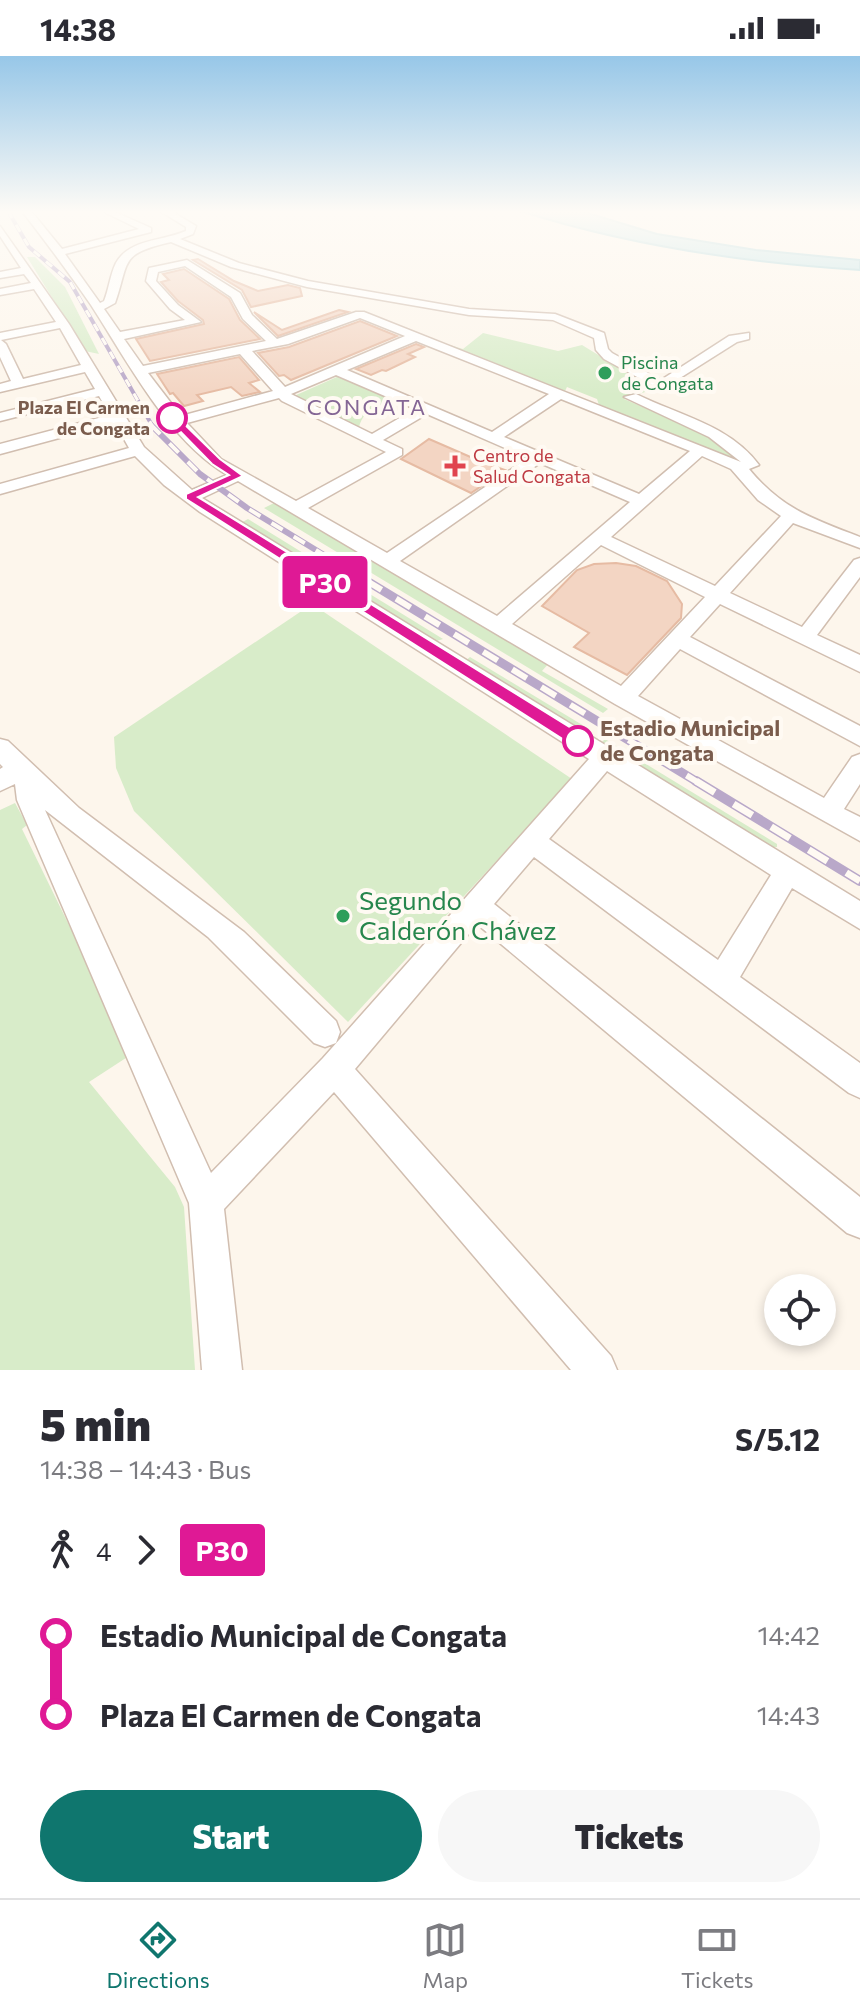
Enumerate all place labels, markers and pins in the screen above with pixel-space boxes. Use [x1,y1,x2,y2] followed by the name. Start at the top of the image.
[621,351,714,394] place label: Piscina de Congata
[596,364,614,382] marker: Piscina de Congata
[18,396,150,439] place label: Plaza El Carmen de Congata
[157,403,187,433] marker: Plaza El Carmen de Congata
[473,444,591,487] place label: Centro de Salud Congata
[444,455,466,477] marker: Centro de Salud Congata
[600,714,780,766] place label: Estadio Municipal de Congata
[563,726,593,756] marker: Estadio Municipal de Congata
[359,884,557,945] place label: Segundo Calderón Chávez
[334,907,352,925] marker: Segundo Calderón Chávez

